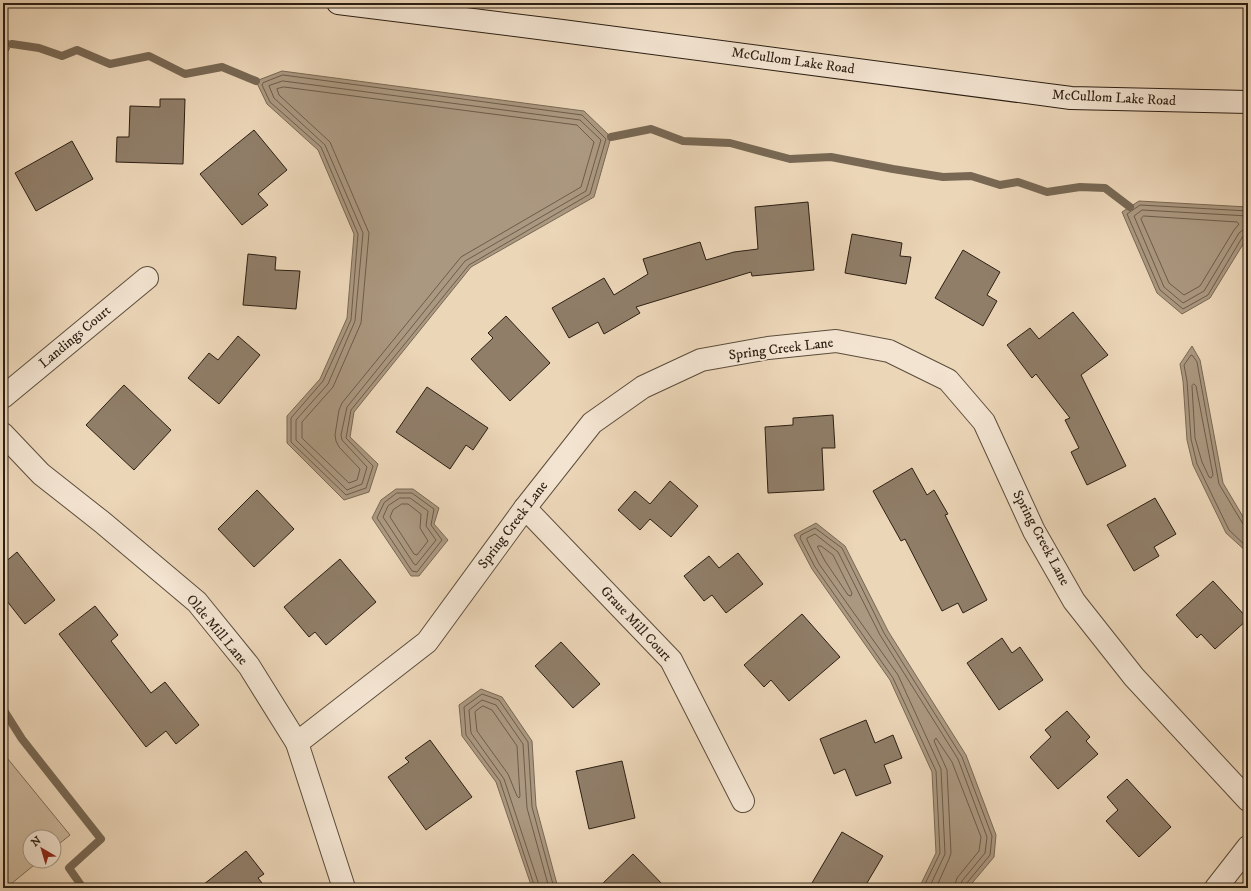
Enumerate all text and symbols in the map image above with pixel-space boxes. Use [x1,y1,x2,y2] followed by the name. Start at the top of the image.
[730,43,856,79] street label: McCullom Lake Road
[1052,86,1176,110] street label: McCullom Lake Road
[35,301,115,372] street label: Landings Court
[728,334,835,364] street label: Spring Creek Lane
[474,477,552,572] street label: Spring Creek Lane
[1008,487,1074,589] street label: Spring Creek Lane
[596,582,676,666] street label: Graue Mill Court
[182,591,252,669] street label: Olde Mill Lane
[22,829,62,869] north arrow
[29,834,44,850] text: N

